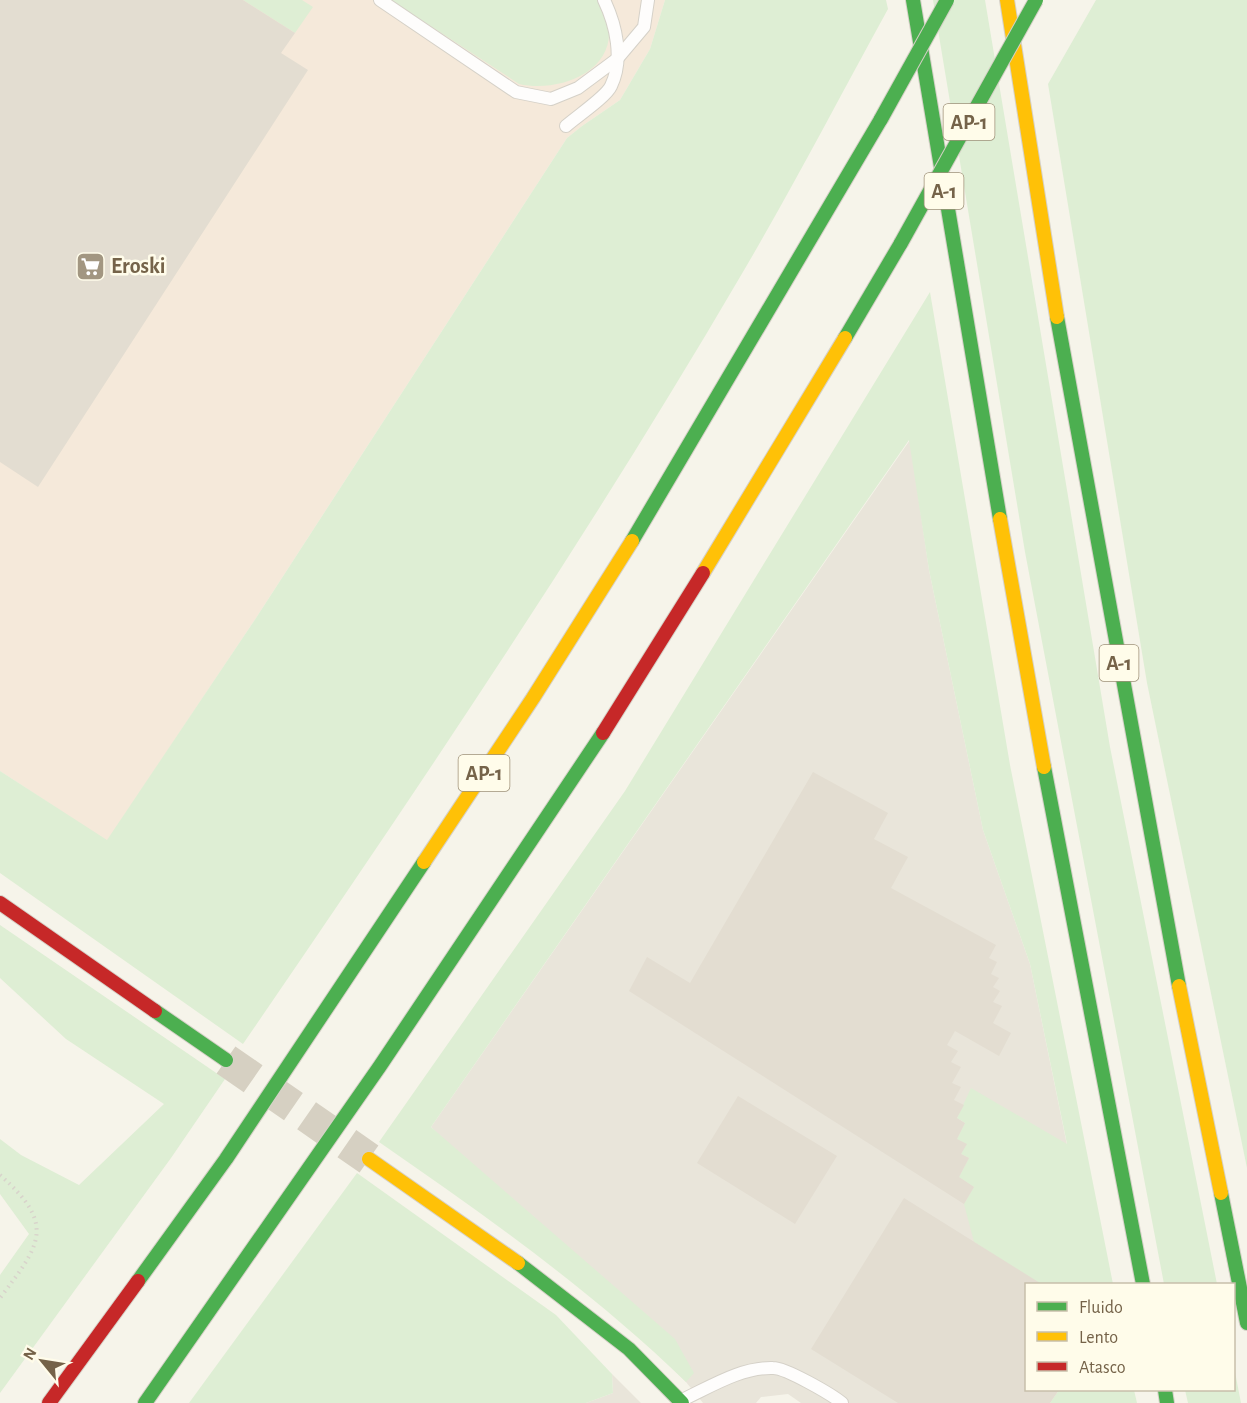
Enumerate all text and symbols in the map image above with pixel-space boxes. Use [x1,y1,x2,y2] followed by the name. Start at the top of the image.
[944,104,994,140] road number: AP-1
[924,173,964,209] road number: A-1
[74,250,106,282] supermarket icon: Eroski
[111,255,166,277] place label: Eroski
[1100,645,1138,681] road number: A-1
[458,755,510,791] road number: AP-1
[1025,1283,1235,1391] legend
[1079,1299,1123,1317] text: Fluido
[1079,1329,1118,1347] text: Lento
[12,1331,72,1391] north arrow
[20,1345,40,1363] text: N
[1079,1359,1126,1377] text: Atasco

